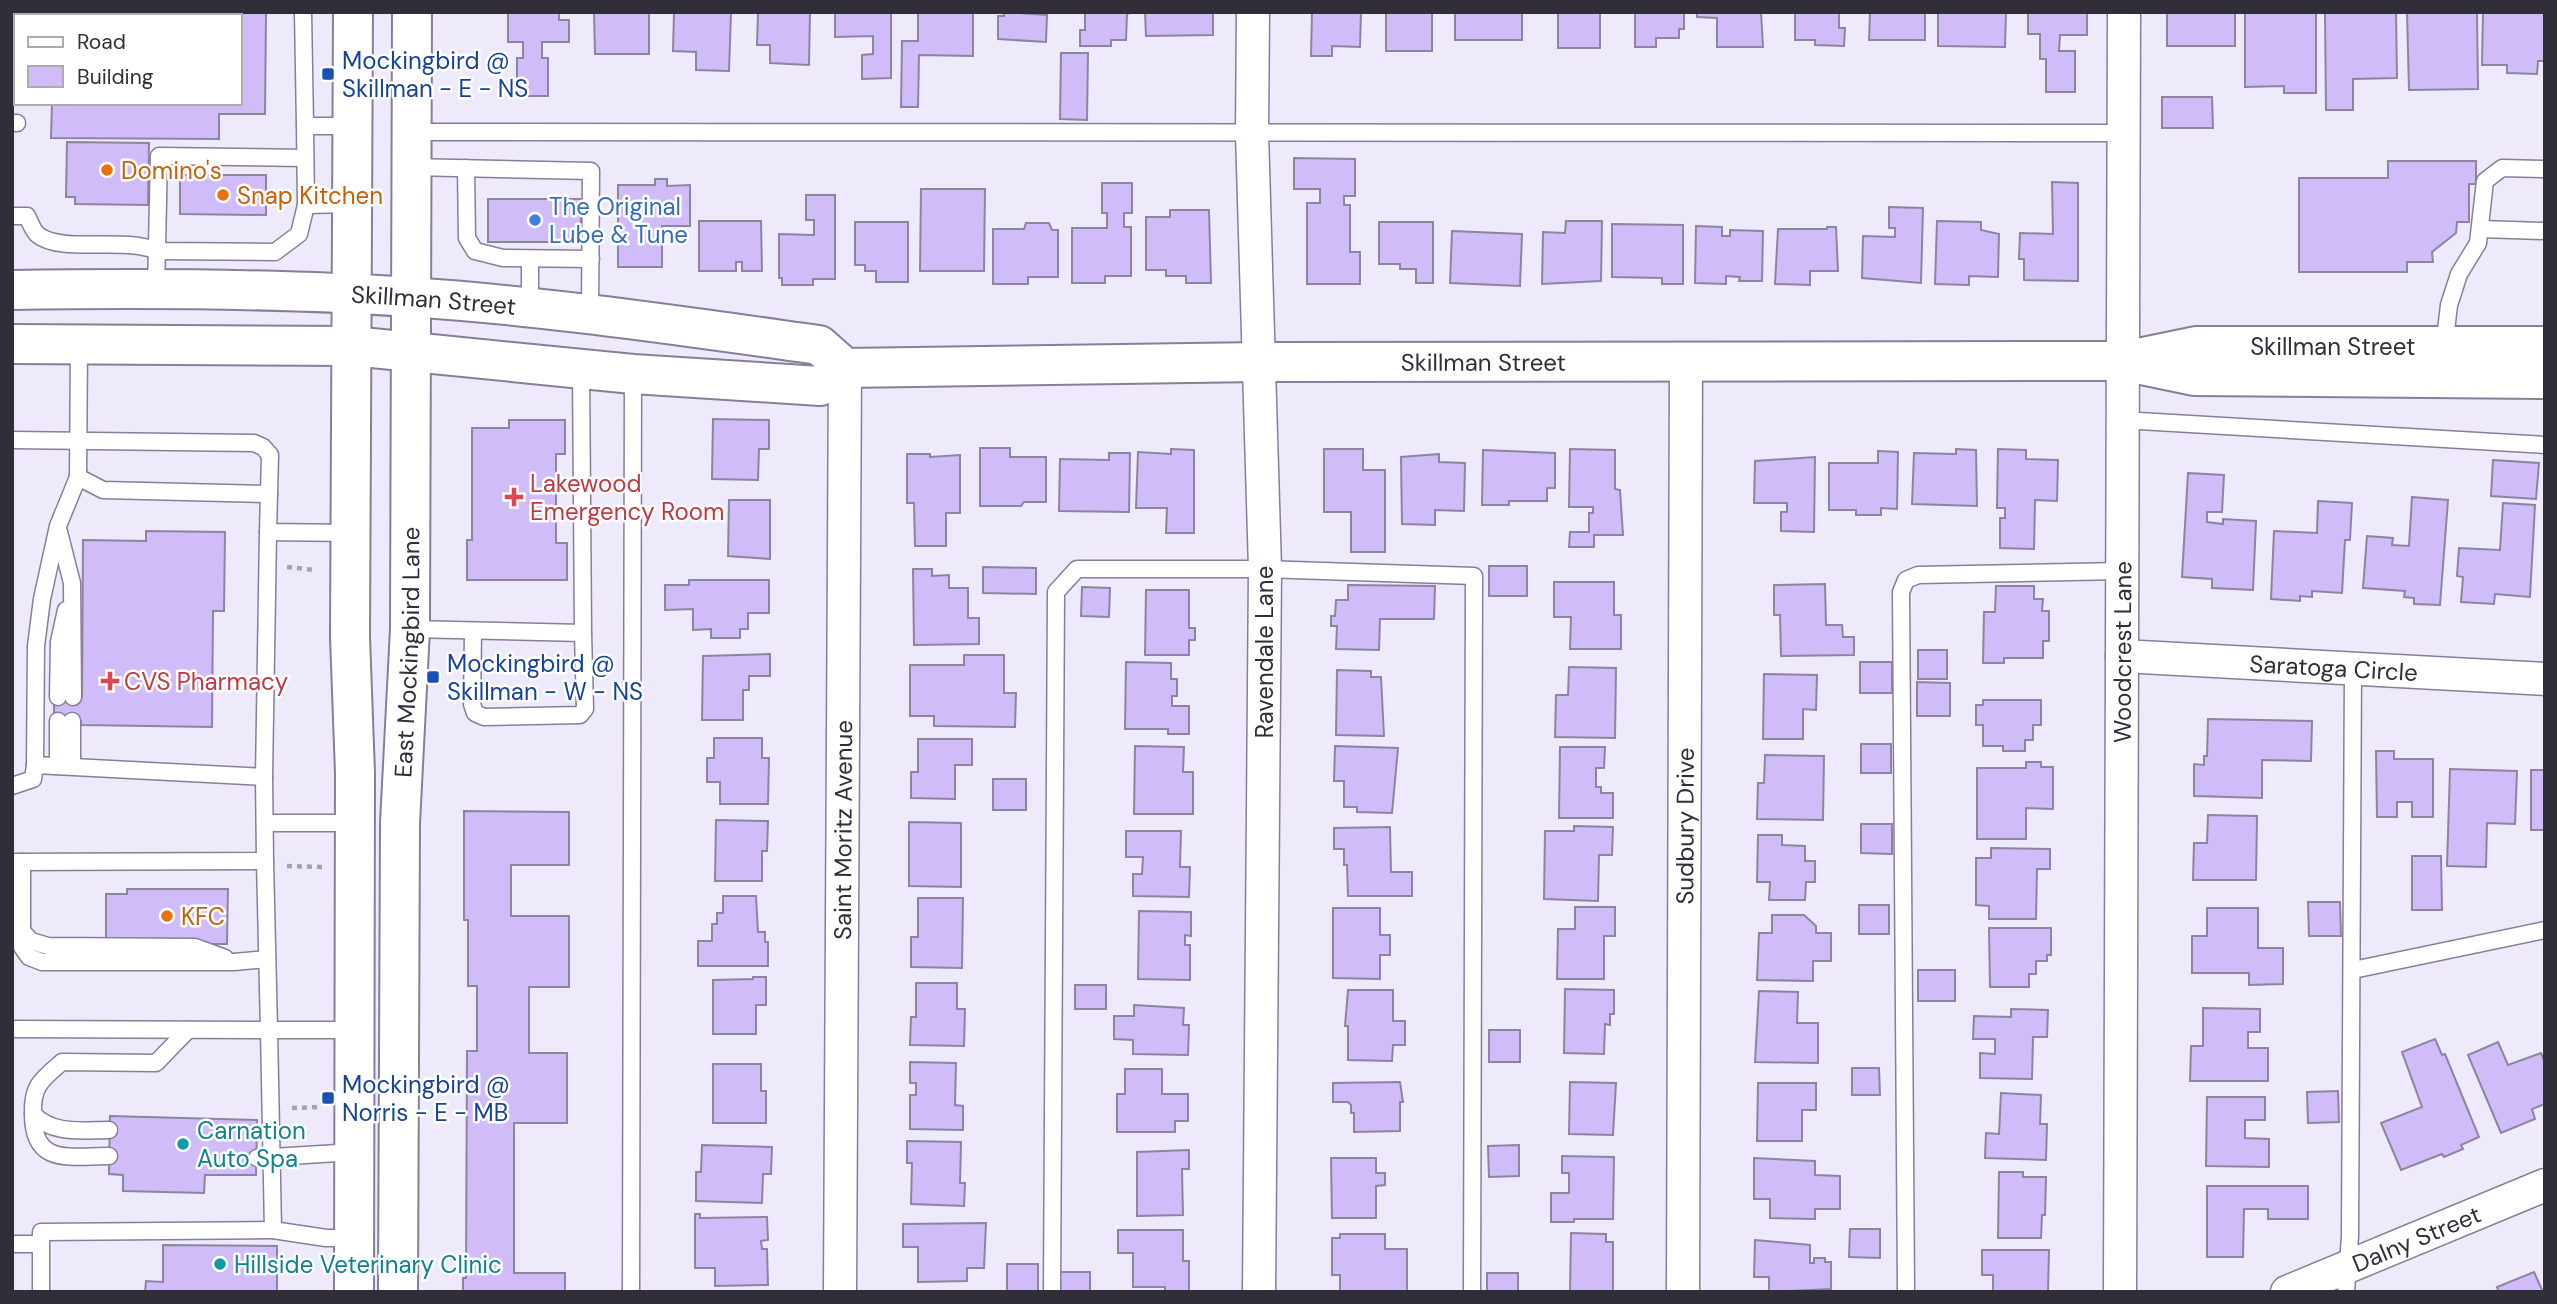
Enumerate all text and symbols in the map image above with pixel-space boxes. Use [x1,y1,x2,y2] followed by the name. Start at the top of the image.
[14,14,242,105] legend
[77,28,126,56] text: Road
[342,45,528,104] place label: Mockingbird @ Skillman - E - NS
[77,63,154,91] text: Building
[320,66,336,82] marker: Mockingbird @ Skillman - E - NS
[121,155,222,186] place label: Domino's
[99,162,115,178] marker: Domino's
[237,180,383,211] place label: Snap Kitchen
[215,187,231,203] marker: Snap Kitchen
[549,191,688,250] place label: The Original Lube & Tune
[527,212,543,228] marker: The Original Lube & Tune
[351,278,518,321] street label: Skillman Street
[2250,331,2415,362] street label: Skillman Street
[1401,346,1566,377] street label: Skillman Street
[530,468,724,527] place label: Lakewood Emergency Room
[504,487,524,507] marker: Lakewood Emergency Room
[387,527,426,778] street label: East Mockingbird Lane
[2106,561,2138,743] street label: Woodcrest Lane
[1249,566,1280,738] street label: Ravendale Lane
[2249,647,2419,688] street label: Saratoga Circle
[447,648,643,707] place label: Mockingbird @ Skillman - W - NS
[124,666,288,697] place label: CVS Pharmacy
[425,669,441,685] marker: Mockingbird @ Skillman - W - NS
[102,673,118,689] marker: CVS Pharmacy
[826,720,859,940] street label: Saint Moritz Avenue
[1669,747,1700,905] street label: Sudbury Drive
[181,901,225,932] place label: KFC
[159,908,175,924] marker: KFC
[342,1069,510,1128] place label: Mockingbird @ Norris - E - MB
[320,1090,336,1106] marker: Mockingbird @ Norris - E - MB
[197,1115,306,1174] place label: Carnation Auto Spa
[175,1136,191,1152] marker: Carnation Auto Spa
[2347,1198,2485,1279] street label: Dalny Street
[234,1249,502,1280] place label: Hillside Veterinary Clinic
[212,1256,228,1272] marker: Hillside Veterinary Clinic

